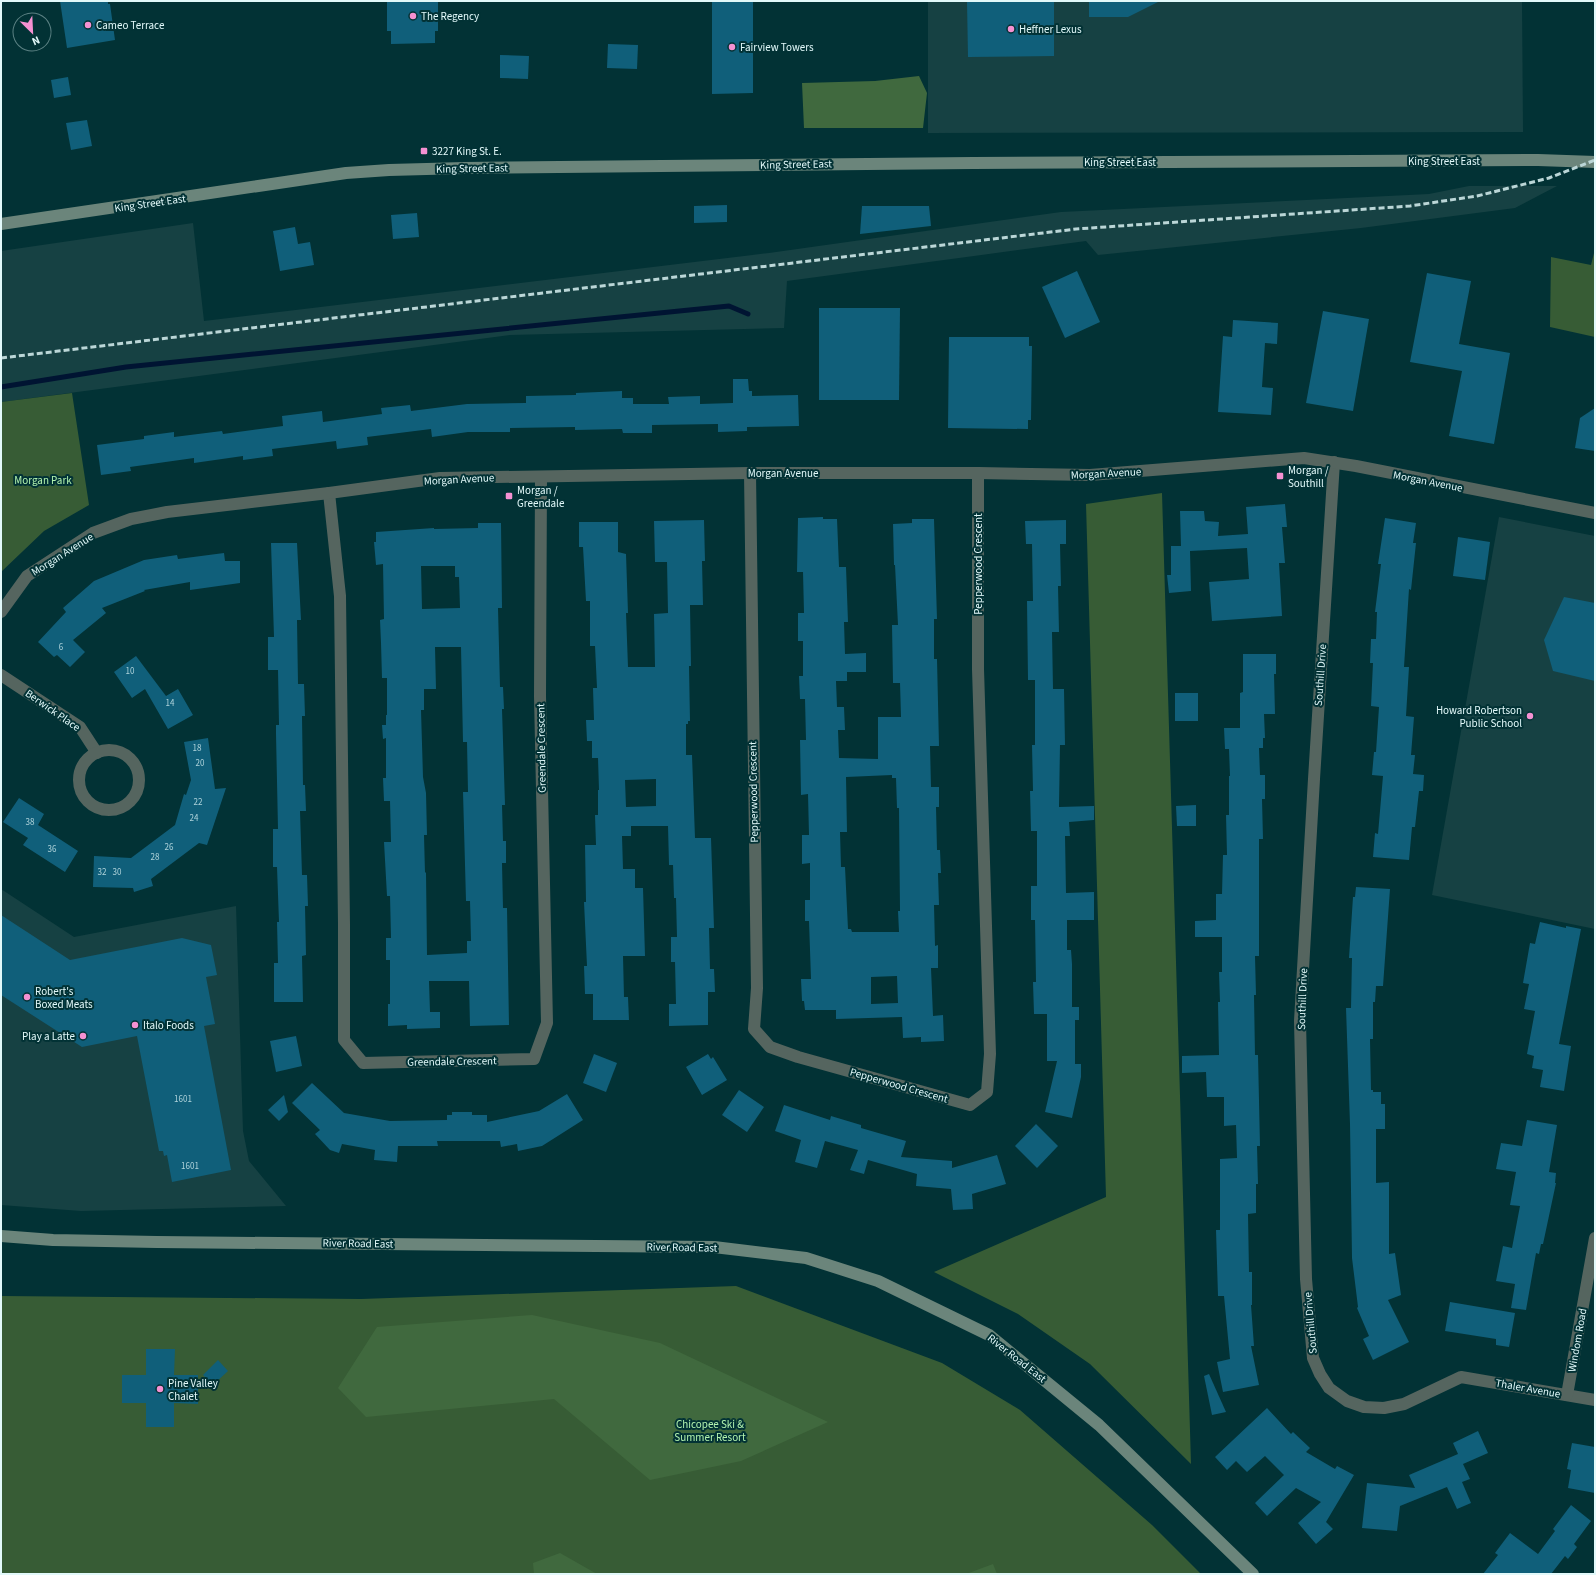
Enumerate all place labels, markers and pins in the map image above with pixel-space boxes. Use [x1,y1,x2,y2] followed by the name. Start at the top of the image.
[421,9,479,24] place label: The Regency
[408,11,418,21] marker: The Regency
[96,18,165,33] place label: Cameo Terrace
[83,20,93,30] marker: Cameo Terrace
[1019,22,1082,37] place label: Heffner Lexus
[1006,24,1016,34] marker: Heffner Lexus
[740,40,814,55] place label: Fairview Towers
[727,42,737,52] marker: Fairview Towers
[432,144,502,159] place label: 3227 King St. E.
[419,146,429,156] marker: 3227 King St. E.
[1288,463,1329,491] place label: Morgan / Southill
[1275,471,1285,481] marker: Morgan / Southill
[517,483,565,511] place label: Morgan / Greendale
[504,491,514,501] marker: Morgan / Greendale
[1436,703,1522,731] place label: Howard Robertson Public School
[1525,711,1535,721] marker: Howard Robertson Public School
[35,984,93,1012] place label: Robert's Boxed Meats
[22,992,32,1002] marker: Robert's Boxed Meats
[143,1018,194,1033] place label: Italo Foods
[130,1020,140,1030] marker: Italo Foods
[22,1029,76,1044] place label: Play a Latte
[78,1031,88,1041] marker: Play a Latte
[168,1376,218,1404] place label: Pine Valley Chalet
[155,1384,165,1394] marker: Pine Valley Chalet

